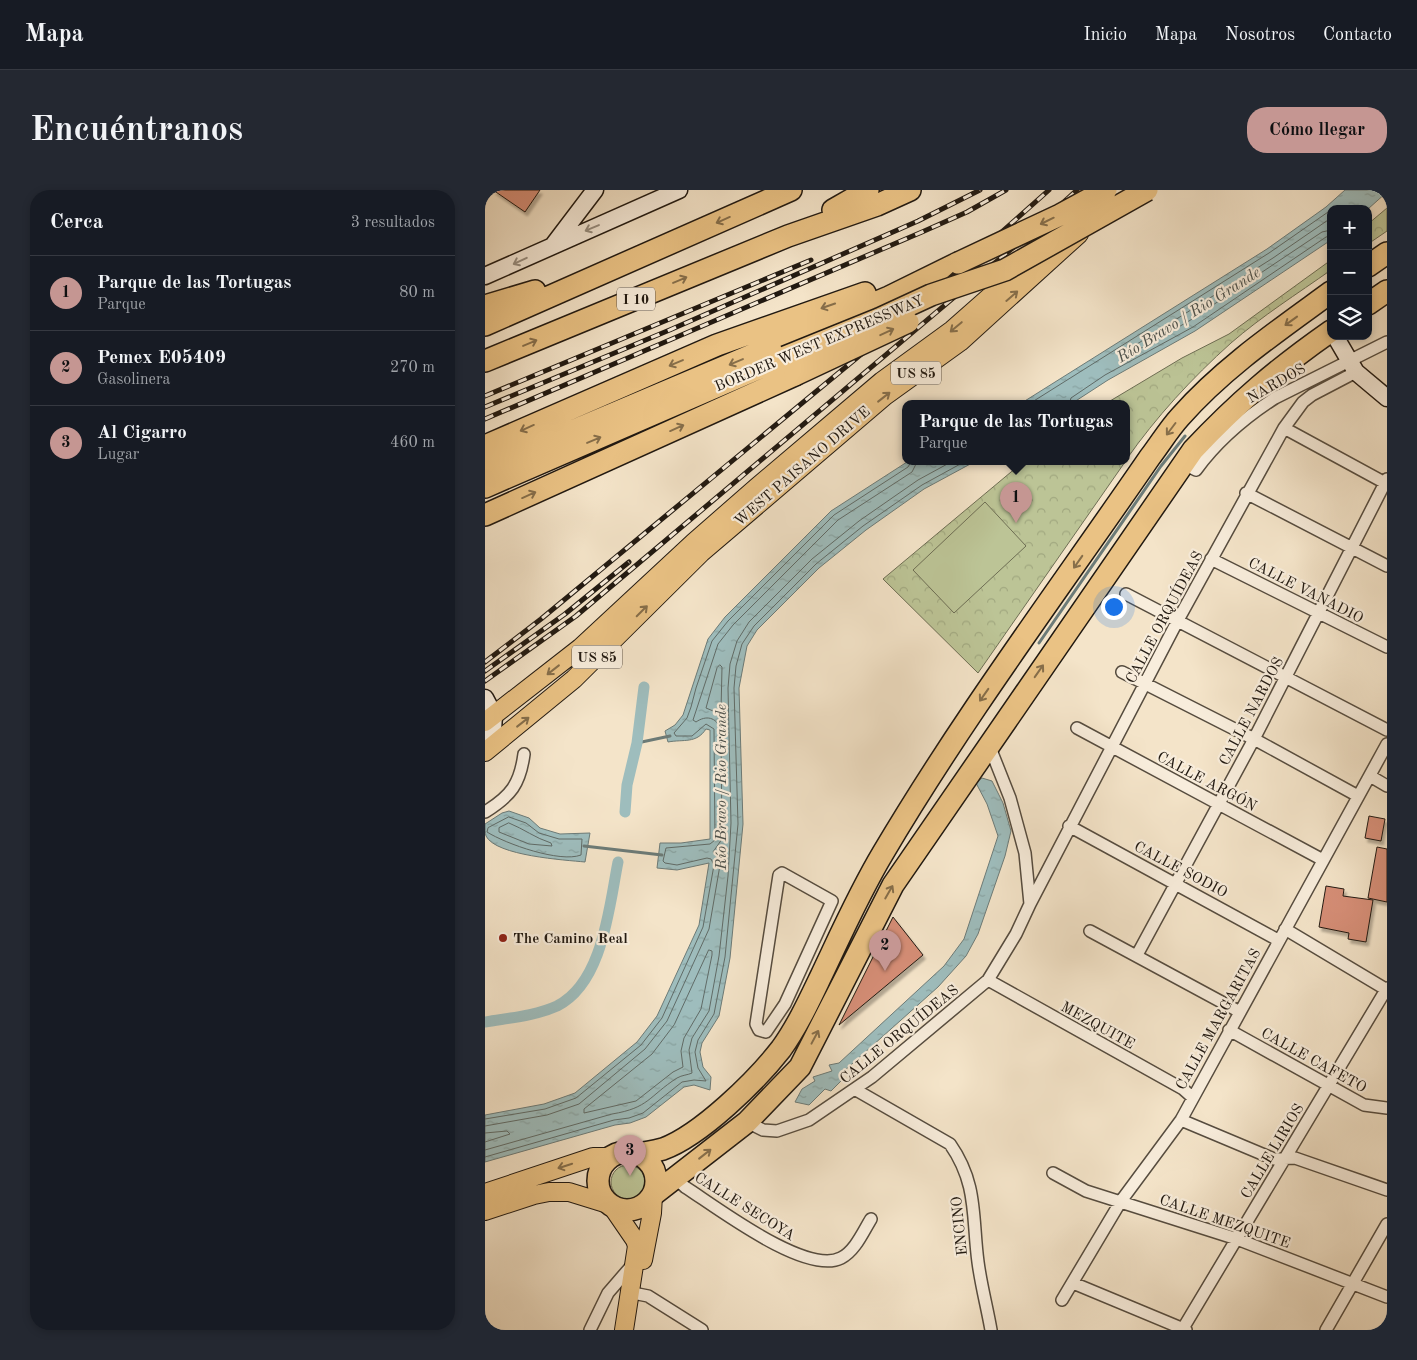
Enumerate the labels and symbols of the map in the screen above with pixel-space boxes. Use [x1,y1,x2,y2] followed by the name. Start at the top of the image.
[716,215,731,225] one-way arrow
[1040,216,1055,226] one-way arrow
[585,224,600,234] one-way arrow
[513,256,528,266] one-way arrow
[1114,265,1264,367] water label: Río Bravo / Rio Grande
[672,275,687,285] one-way arrow
[617,288,655,310] road number: I 10
[1005,290,1018,302] one-way arrow
[713,293,926,395] street label: BORDER WEST EXPRESSWAY
[820,301,836,311] one-way arrow
[1285,316,1299,326] one-way arrow
[950,321,963,332] one-way arrow
[879,327,894,336] one-way arrow
[522,337,537,347] one-way arrow
[669,358,684,368] one-way arrow
[729,358,744,367] one-way arrow
[891,362,941,384] road number: US 85
[1245,362,1309,407] street label: NARDOS
[877,391,890,402] one-way arrow
[732,404,874,530] street label: WEST PAISANO DRIVE
[1166,422,1176,436] one-way arrow
[520,423,535,433] one-way arrow
[669,423,684,432] one-way arrow
[586,434,601,444] one-way arrow
[1000,482,1032,523] pin: 1
[521,490,536,500] one-way arrow
[1121,548,1207,686] street label: CALLE ORQUÍDEAS
[1072,555,1083,569] one-way arrow
[1245,556,1365,627] street label: CALLE VANADIO
[1101,594,1127,620] your location
[636,605,649,617] one-way arrow
[572,646,622,668] road number: US 85
[1217,655,1287,768] street label: CALLE NARDOS
[547,664,560,675] one-way arrow
[1034,664,1044,678] one-way arrow
[979,688,989,702] one-way arrow
[714,704,730,871] water label: Río Bravo / Rio Grande
[517,716,530,727] one-way arrow
[1154,746,1261,815] street label: CALLE ARGÓN
[1131,839,1229,901] street label: CALLE SODIO
[884,886,894,900] one-way arrow
[869,930,901,971] pin: 2
[497,932,509,944] marker: The Camino Real
[513,932,628,947] place label: The Camino Real
[1174,947,1264,1093] street label: CALLE MARGARITAS
[836,981,962,1087] street label: CALLE ORQUÍDEAS
[1058,1000,1137,1053] street label: MEZQUITE
[1258,1026,1368,1096] street label: CALLE CAFETO
[811,1030,820,1045] one-way arrow
[1239,1102,1307,1202] street label: CALLE LIRIOS
[614,1135,646,1176] pin: 3
[698,1149,711,1160] one-way arrow
[557,1162,573,1172] one-way arrow
[691,1170,798,1244] street label: CALLE SECOYA
[1157,1193,1292,1252] street label: CALLE MEZQUITE
[950,1195,971,1256] street label: ENCINO

